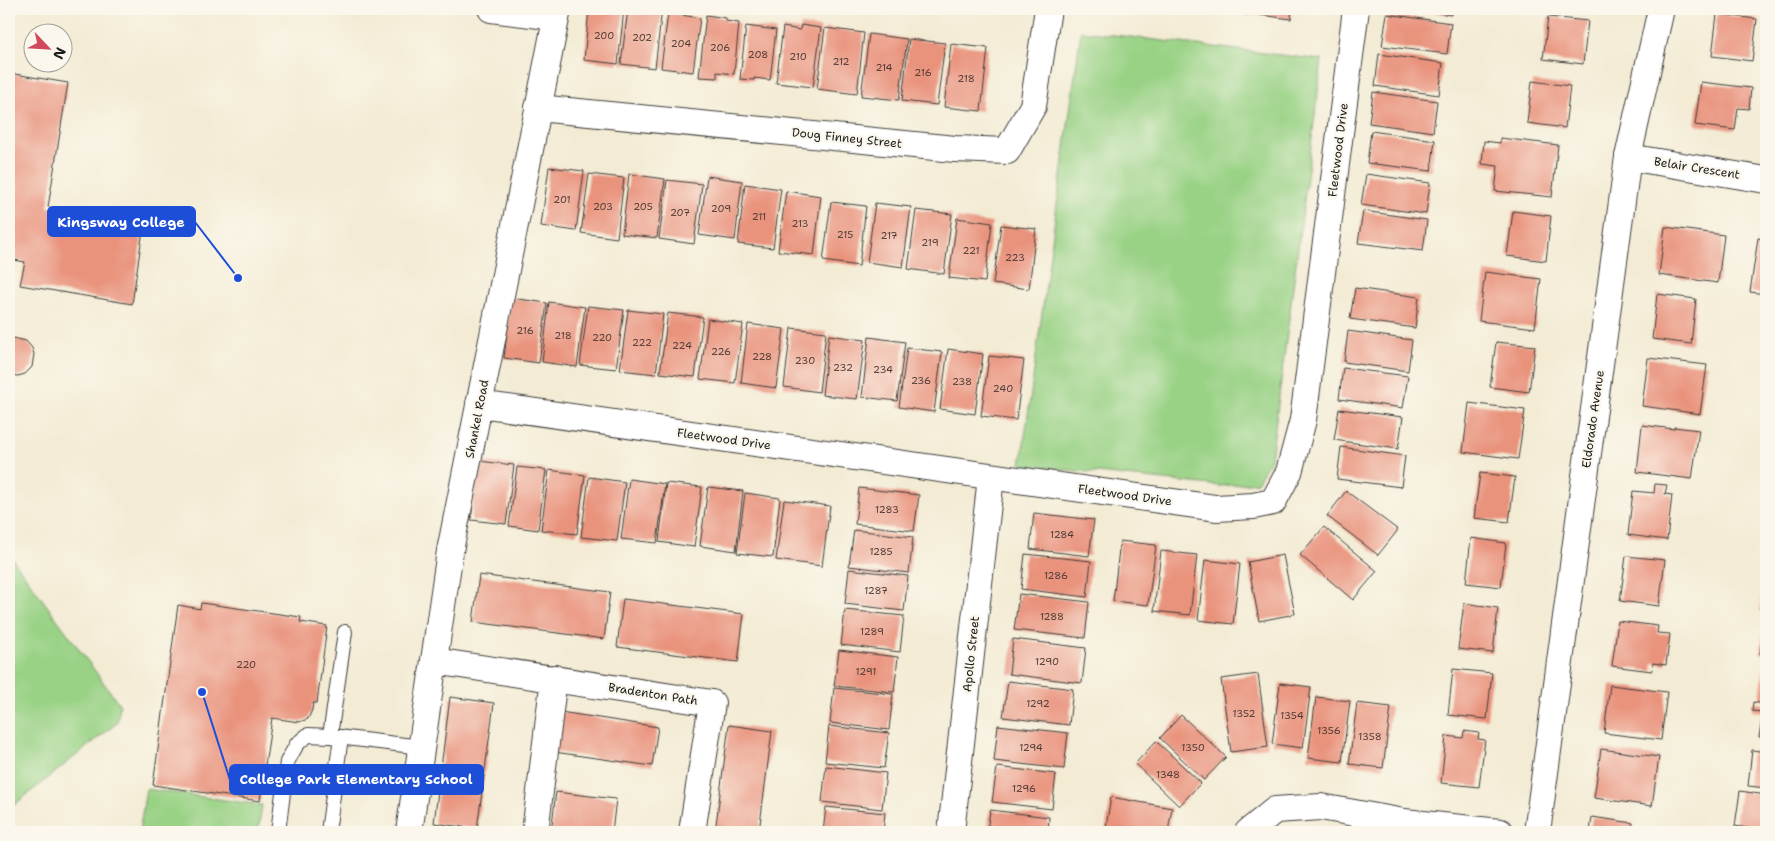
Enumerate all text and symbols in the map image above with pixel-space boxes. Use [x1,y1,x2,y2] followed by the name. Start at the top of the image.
[22,22,72,72] north arrow
[594,29,614,42] house number: 200
[632,31,652,44] house number: 202
[671,37,691,50] house number: 204
[710,41,730,54] house number: 206
[49,45,70,62] text: N
[748,48,768,61] house number: 208
[789,50,807,63] house number: 210
[832,55,850,68] house number: 212
[875,61,893,74] house number: 214
[914,66,932,79] house number: 216
[957,72,975,85] house number: 218
[1324,102,1352,198] street label: Fleetwood Drive
[791,124,903,152] street label: Doug Finney Street
[1653,153,1741,183] street label: Belair Crescent
[553,193,571,206] house number: 201
[593,200,613,213] house number: 203
[633,200,653,213] house number: 205
[711,202,731,215] house number: 209
[670,206,690,219] house number: 207
[48,207,195,236] callout: Kingsway College
[752,210,766,223] house number: 211
[57,213,185,231] text: Kingsway College
[791,217,809,230] house number: 213
[837,228,853,241] house number: 215
[880,229,898,242] house number: 217
[921,236,939,249] house number: 219
[962,244,980,257] house number: 221
[1005,251,1025,264] house number: 223
[516,324,534,337] house number: 216
[554,329,572,342] house number: 218
[592,331,612,344] house number: 220
[632,336,652,349] house number: 222
[672,339,692,352] house number: 224
[711,345,731,358] house number: 226
[752,350,772,363] house number: 228
[795,354,815,367] house number: 230
[833,361,853,374] house number: 232
[873,363,893,376] house number: 234
[1578,369,1608,469] street label: Eldorado Avenue
[911,374,931,387] house number: 236
[952,375,972,388] house number: 238
[462,378,493,460] street label: Shankel Road
[993,382,1013,395] house number: 240
[676,424,772,454] street label: Fleetwood Drive
[1077,480,1173,510] street label: Fleetwood Drive
[875,503,899,516] house number: 1283
[1050,528,1074,541] house number: 1284
[869,545,893,558] house number: 1285
[1044,569,1068,582] house number: 1286
[864,584,888,597] house number: 1287
[1040,610,1064,623] house number: 1288
[959,615,983,693] street label: Apollo Street
[860,625,884,638] house number: 1289
[1035,655,1059,668] house number: 1290
[236,658,256,671] house number: 220
[856,665,876,678] house number: 1291
[607,679,699,709] street label: Bradenton Path
[1026,697,1050,710] house number: 1292
[1232,707,1256,720] house number: 1352
[1280,709,1304,722] house number: 1354
[1317,724,1341,737] house number: 1356
[1358,730,1382,743] house number: 1358
[1019,741,1043,754] house number: 1294
[1181,741,1205,754] house number: 1350
[230,765,483,794] callout: College Park Elementary School
[1156,768,1180,781] house number: 1348
[239,770,473,788] text: College Park Elementary School
[1012,782,1036,795] house number: 1296

